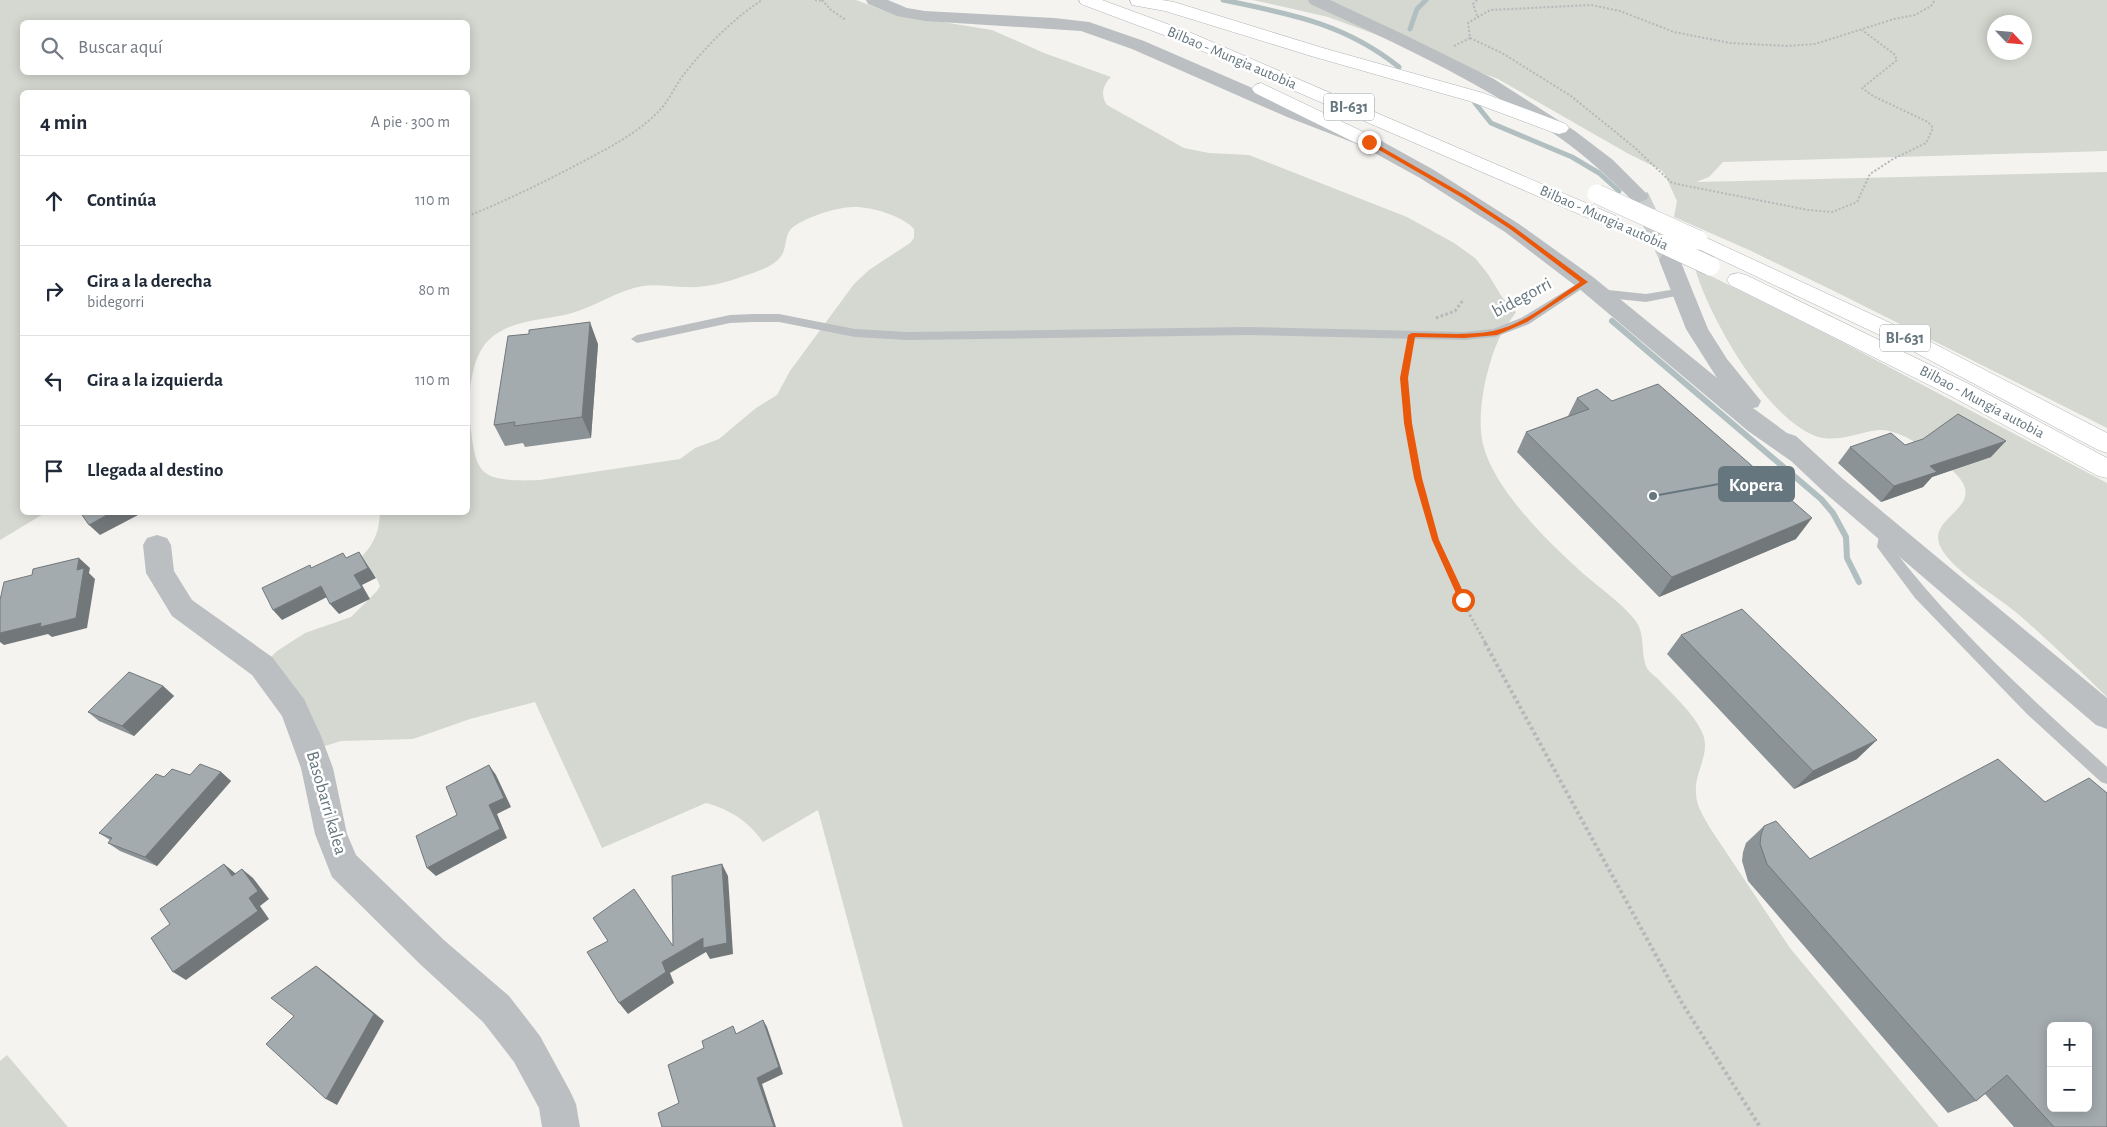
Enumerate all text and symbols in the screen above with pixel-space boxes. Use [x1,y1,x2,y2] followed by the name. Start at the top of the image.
[1987,15,2032,60] north arrow
[20,20,470,75] search box
[1165,24,1299,92] street label: Bilbao - Mungia autobia
[38,34,66,62] icon: search
[78,38,163,57] text: Buscar aquí
[1324,94,1374,120] road number: BI-631
[40,112,87,133] text: 4 min
[371,114,450,130] text: A pie · 300 m
[1358,131,1381,154] route end
[1538,183,1671,253] street label: Bilbao - Mungia autobia
[40,187,68,215] icon: ahead
[87,191,156,210] text: Continúa
[415,192,450,208] text: 110 m
[87,272,212,291] text: Gira a la derecha
[1489,275,1555,321] street label: bidegorri
[40,277,68,305] icon: right
[419,282,450,298] text: 80 m
[87,294,144,310] text: bidegorri
[1880,324,1930,352] road number: BI-631
[1917,363,2047,441] street label: Bilbao - Mungia autobia
[40,367,68,395] icon: left
[87,371,223,390] text: Gira a la izquierda
[415,372,450,388] text: 110 m
[40,457,68,485] icon: arrive
[87,461,224,480] text: Llegada al destino
[1719,467,1794,501] callout: Kopera
[1729,476,1783,495] text: Kopera
[1452,589,1475,612] route start
[303,749,349,857] street label: Basobarri kalea
[2047,1022,2092,1112] map controls
[2047,1022,2092,1067] button: +
[2047,1067,2092,1112] button: −

